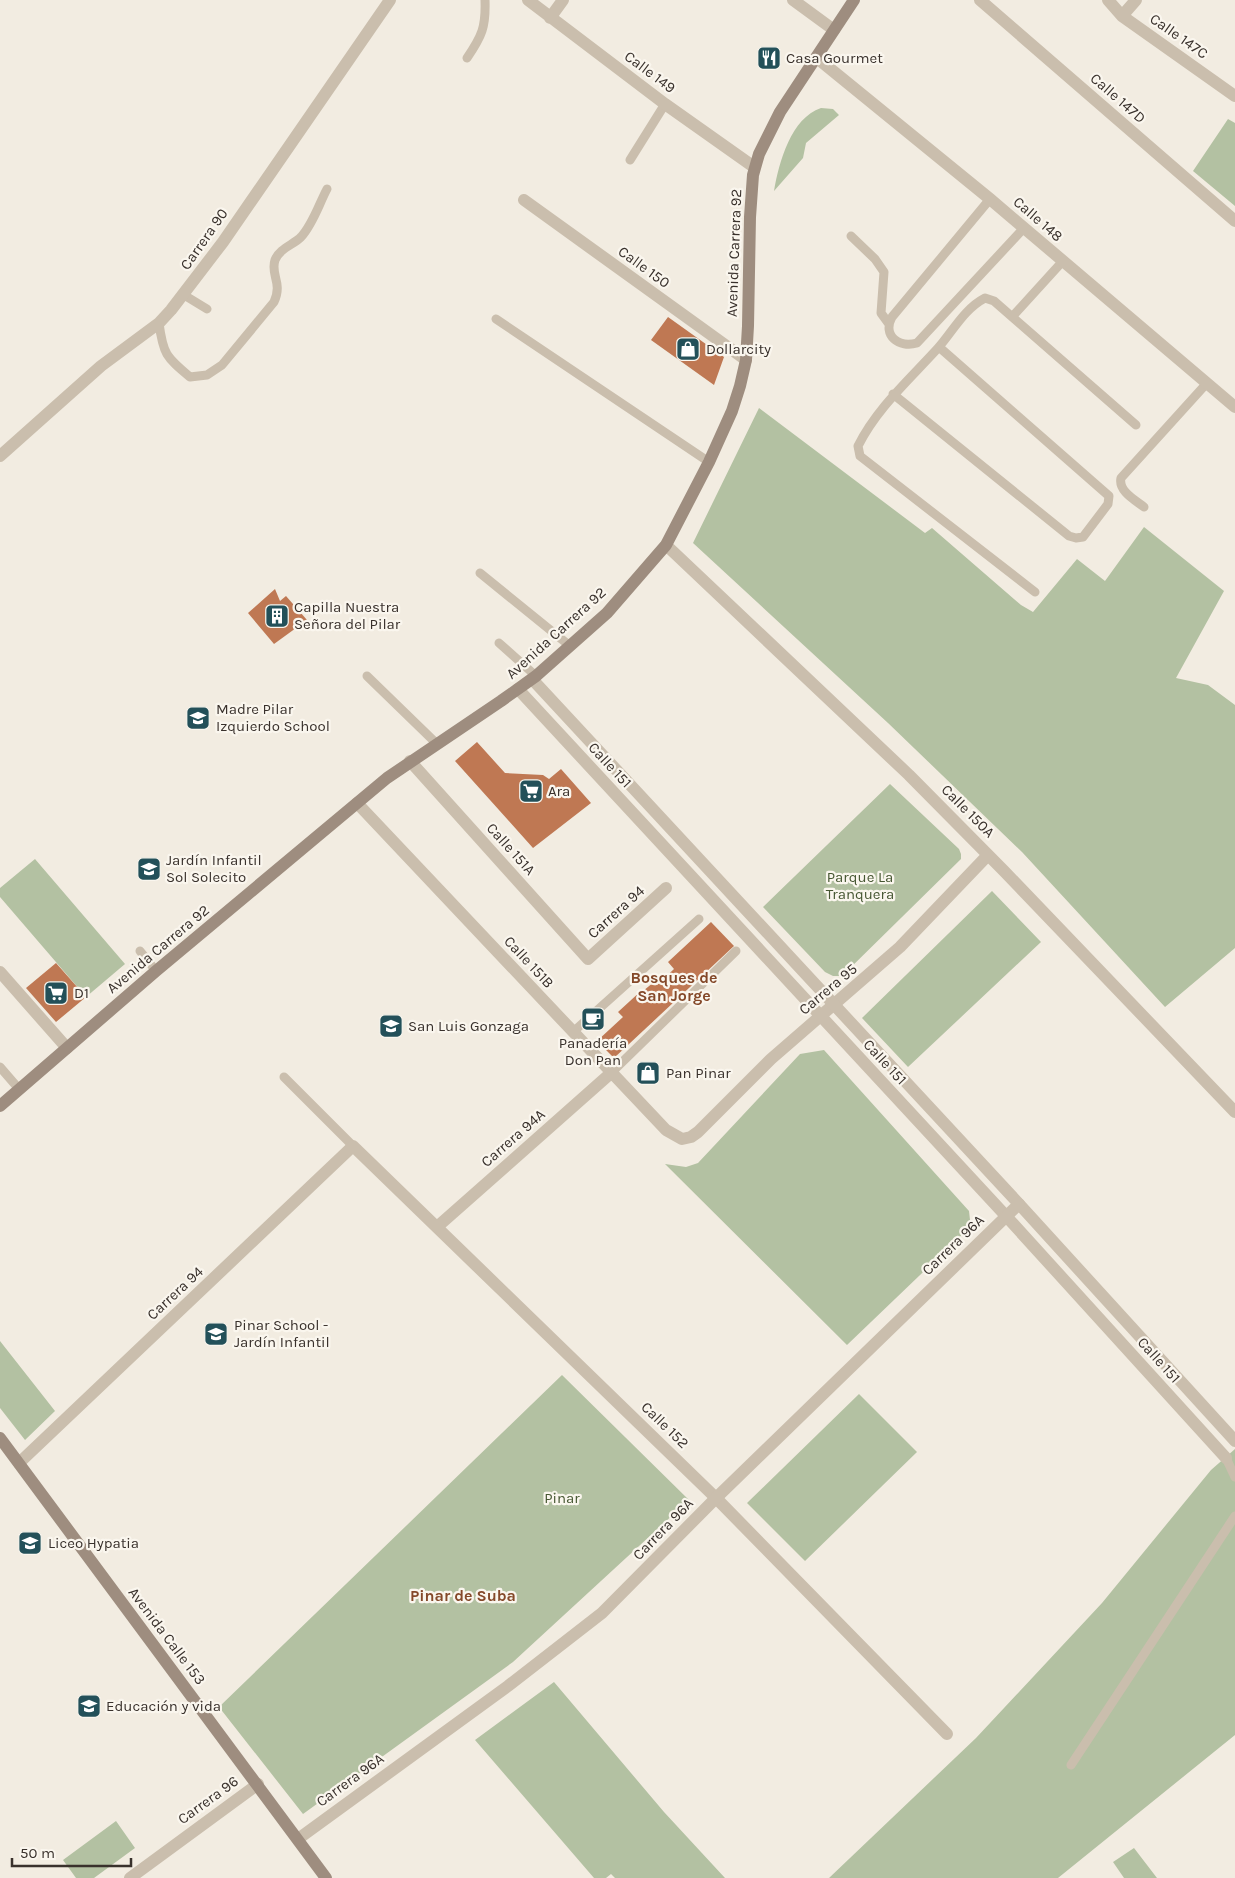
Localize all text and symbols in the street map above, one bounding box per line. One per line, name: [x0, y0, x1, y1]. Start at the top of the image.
street label: Calle 147C: [1147, 9, 1211, 63]
restaurant icon: Casa Gourmet: [756, 45, 782, 71]
street label: Calle 149: [621, 47, 679, 97]
place label: Casa Gourmet: [786, 49, 883, 67]
street label: Calle 147D: [1087, 69, 1149, 127]
street label: Avenida Carrera 92: [723, 189, 745, 317]
street label: Calle 148: [1010, 193, 1066, 245]
street label: Carrera 90: [176, 205, 232, 273]
street label: Calle 150: [615, 242, 673, 292]
shop icon: Dollarcity: [675, 336, 701, 362]
place label: Dollarcity: [706, 340, 771, 358]
street label: Avenida Carrera 92: [502, 583, 610, 683]
place label: Capilla Nuestra Señora del Pilar: [294, 598, 401, 633]
building icon: Capilla Nuestra Señora del Pilar: [264, 603, 290, 629]
place label: Madre Pilar Izquierdo School: [216, 700, 330, 735]
school or university icon: Madre Pilar Izquierdo School: [185, 705, 211, 731]
street label: Calle 151: [584, 739, 636, 791]
supermarket icon: Ara: [518, 778, 544, 804]
street label: Calle 150A: [938, 781, 999, 842]
place label: Ara: [548, 782, 570, 800]
street label: Calle 151A: [483, 819, 539, 879]
place label: Jardín Infantil Sol Solecito: [166, 851, 262, 886]
school or university icon: Jardín Infantil Sol Solecito: [136, 856, 162, 882]
park label: Parque La Tranquera: [826, 868, 894, 903]
street label: Carrera 94: [584, 881, 649, 942]
street label: Avenida Carrera 92: [103, 901, 213, 997]
street label: Calle 151B: [500, 932, 558, 992]
street label: Carrera 95: [795, 959, 861, 1019]
district label: Bosques de San Jorge: [631, 968, 717, 1005]
supermarket icon: D1: [43, 980, 69, 1006]
place label: D1: [74, 984, 89, 1002]
cafe icon: Panadería Don Pan: [580, 1006, 606, 1032]
school or university icon: San Luis Gonzaga: [378, 1013, 404, 1039]
place label: San Luis Gonzaga: [408, 1017, 529, 1035]
place label: Panadería Don Pan: [559, 1034, 627, 1069]
street label: Calle 151: [859, 1036, 911, 1088]
shop icon: Pan Pinar: [635, 1060, 661, 1086]
place label: Pan Pinar: [666, 1064, 731, 1082]
street label: Carrera 94A: [477, 1105, 549, 1171]
street label: Carrera 96A: [918, 1211, 988, 1279]
street label: Carrera 94: [143, 1262, 207, 1324]
place label: Pinar School - Jardín Infantil: [234, 1316, 330, 1351]
school or university icon: Pinar School - Jardín Infantil: [203, 1321, 229, 1347]
street label: Calle 151: [1134, 1333, 1184, 1387]
street label: Calle 152: [637, 1398, 693, 1452]
park label: Pinar: [544, 1489, 580, 1507]
street label: Carrera 96A: [629, 1494, 697, 1564]
school or university icon: Liceo Hypatia: [17, 1530, 43, 1556]
place label: Liceo Hypatia: [48, 1534, 139, 1552]
street label: Avenida Calle 153: [125, 1584, 209, 1688]
district label: Pinar de Suba: [410, 1586, 516, 1605]
school or university icon: Educación y vida: [76, 1693, 102, 1719]
place label: Educación y vida: [106, 1697, 221, 1715]
street label: Carrera 96A: [313, 1749, 388, 1811]
street label: Carrera 96: [174, 1772, 242, 1828]
scale bar: [12, 1836, 131, 1868]
text: 50 m: [20, 1844, 55, 1862]

